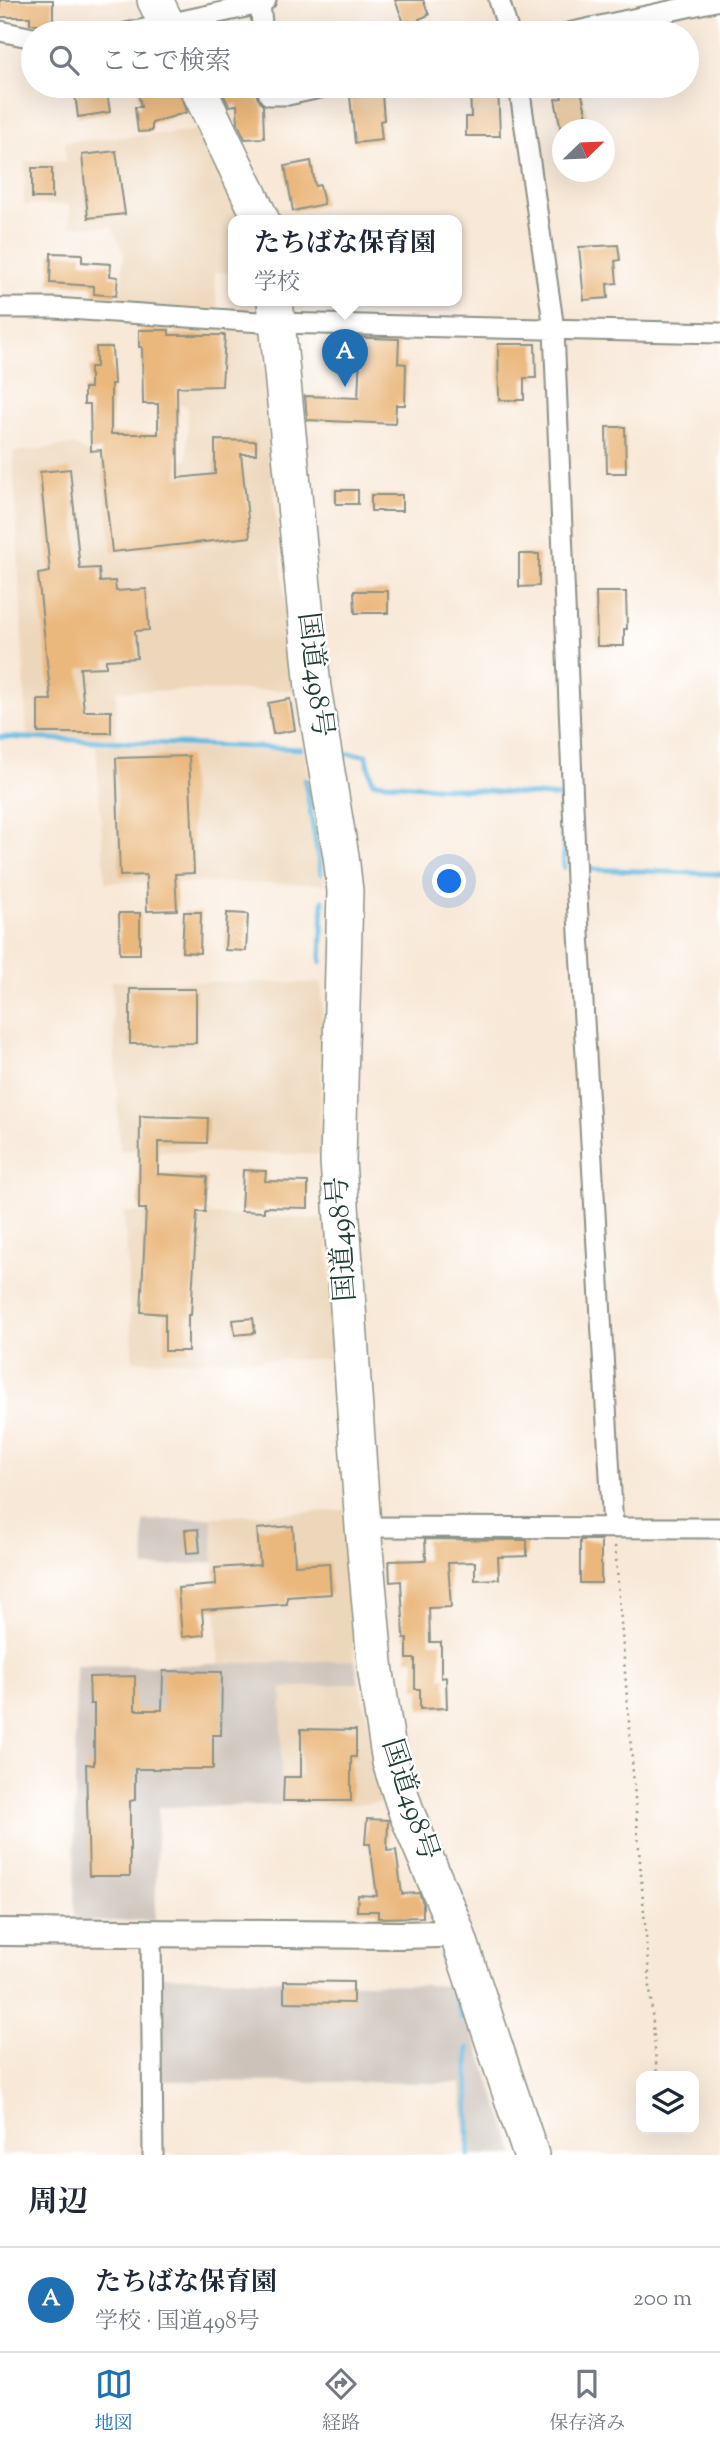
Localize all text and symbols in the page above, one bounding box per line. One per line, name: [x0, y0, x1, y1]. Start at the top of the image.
search box: [21, 21, 699, 98]
icon: search: [45, 41, 83, 79]
text: ここで検索: [101, 44, 231, 81]
north arrow: [552, 119, 615, 182]
popup: [228, 215, 462, 306]
text: たちばな保育園: [254, 226, 436, 263]
text: 学校: [254, 267, 300, 300]
pin: A: [322, 329, 368, 387]
street label: 国道498号: [287, 610, 341, 740]
your location: [432, 864, 466, 898]
street label: 国道498号: [319, 1175, 367, 1303]
street label: 国道498号: [371, 1734, 447, 1866]
map controls: [636, 2071, 699, 2134]
button: layers: [636, 2071, 699, 2134]
text: 周辺: [28, 2182, 88, 2225]
text: たちばな保育園: [95, 2265, 277, 2302]
text: A: [42, 2283, 60, 2316]
text: 200 m: [633, 2283, 692, 2316]
text: 学校 · 国道498号: [95, 2306, 260, 2339]
tab: 地図: [95, 2365, 133, 2438]
tab: 経路: [322, 2365, 360, 2438]
tab: 保存済み: [549, 2365, 625, 2438]

